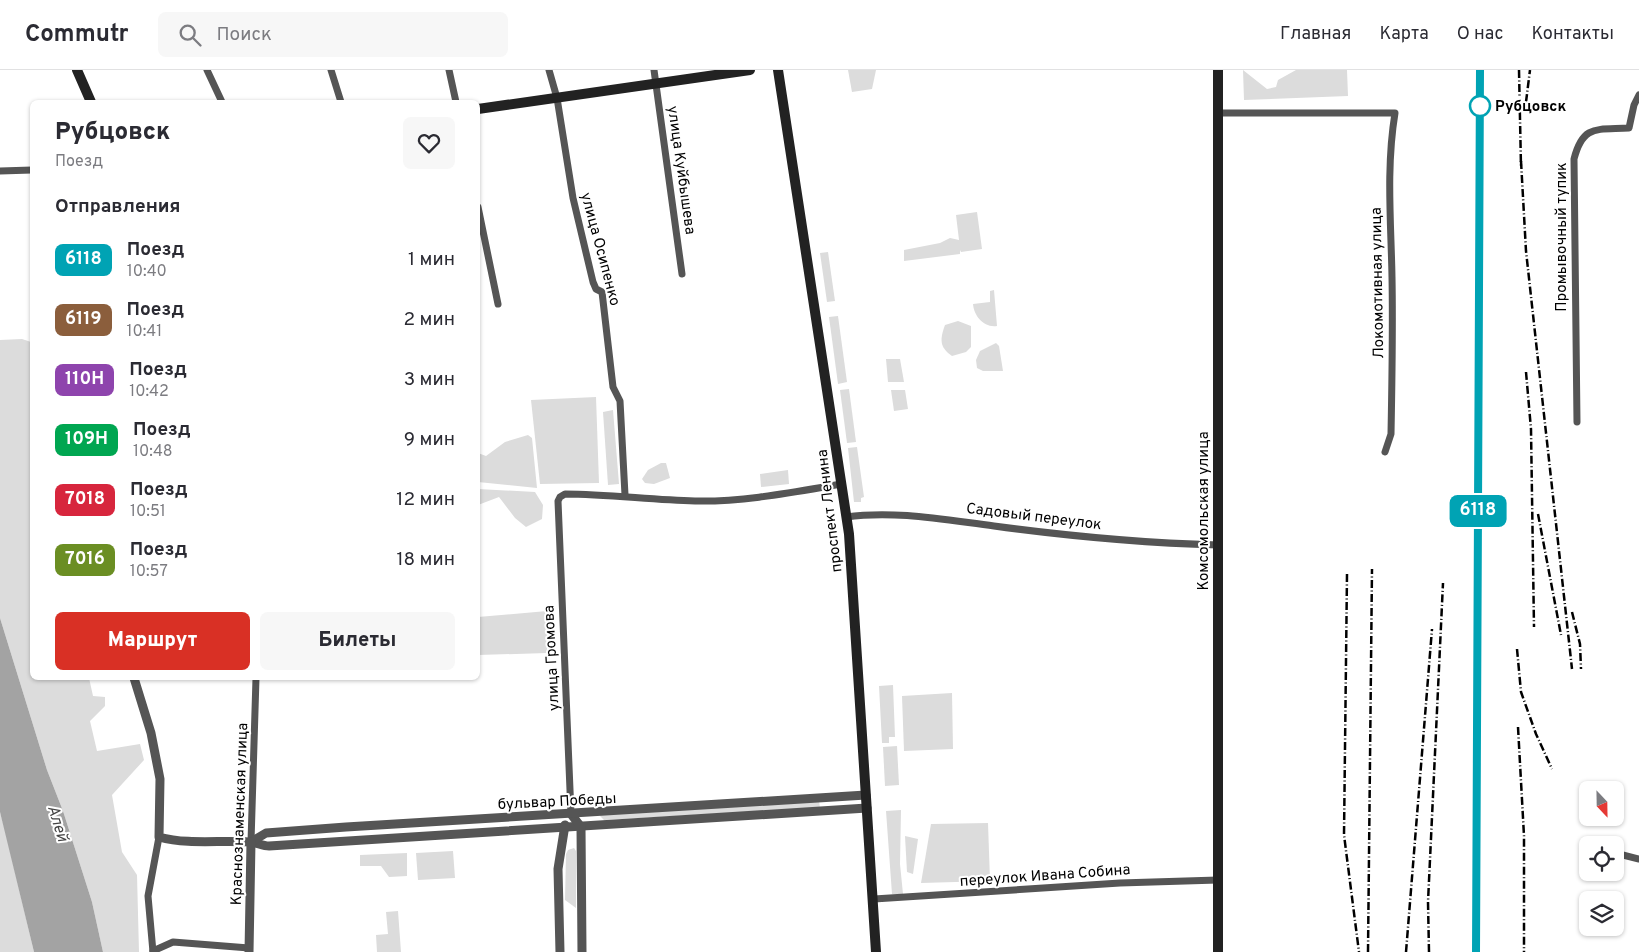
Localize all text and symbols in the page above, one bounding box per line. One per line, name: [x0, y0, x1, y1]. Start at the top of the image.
search box: [158, 12, 508, 57]
text: Commutr: [25, 20, 128, 50]
icon: search: [176, 21, 204, 49]
text: Поиск: [216, 23, 272, 47]
text: Главная: [1280, 23, 1351, 46]
text: Карта: [1379, 23, 1429, 46]
text: О нас: [1457, 23, 1503, 46]
text: Контакты: [1531, 23, 1614, 46]
marker: Рубцовск: [1469, 95, 1491, 117]
place label: Рубцовск: [1495, 98, 1566, 117]
street label: улица Куйбышева: [662, 105, 699, 236]
button: heart: [403, 117, 455, 169]
text: Рубцовск: [55, 118, 170, 148]
text: Поезд: [55, 152, 103, 172]
street label: Промывочный тупик: [1553, 162, 1572, 312]
street label: улица Осипенко: [575, 191, 624, 308]
text: Отправления: [55, 195, 181, 219]
street label: Локомотивная улица: [1368, 207, 1389, 359]
text: Поезд: [127, 238, 184, 262]
text: 6118: [65, 248, 102, 271]
text: 1 мин: [408, 248, 455, 272]
text: 10:40: [127, 262, 167, 282]
text: Поезд: [127, 298, 184, 322]
text: 6119: [65, 308, 102, 331]
text: 2 мин: [403, 308, 455, 332]
text: 10:41: [127, 322, 162, 342]
text: Поезд: [129, 358, 187, 382]
text: 110Н: [65, 368, 104, 391]
text: 3 мин: [404, 368, 455, 392]
text: 10:42: [129, 382, 169, 402]
text: Поезд: [133, 418, 191, 442]
text: 109Н: [65, 428, 108, 451]
text: 9 мин: [404, 428, 455, 452]
street label: Комсомольская улица: [1195, 431, 1214, 591]
text: 10:48: [133, 442, 173, 462]
street label: проспект Ленина: [814, 448, 847, 573]
text: Поезд: [130, 478, 188, 502]
text: 7018: [65, 488, 105, 511]
text: 12 мин: [396, 488, 455, 512]
line badge: 6118: [1443, 495, 1513, 527]
text: 6118: [1460, 499, 1496, 522]
street label: Садовый переулок: [965, 500, 1103, 535]
text: 10:51: [130, 502, 166, 522]
text: Поезд: [130, 538, 187, 562]
text: 7016: [65, 548, 105, 571]
text: 18 мин: [396, 548, 455, 572]
text: 10:57: [130, 562, 168, 582]
street label: улица Громова: [540, 605, 565, 711]
button: Маршрут: [55, 612, 250, 670]
button: Билеты: [260, 612, 455, 670]
street label: Краснознаменская улица: [228, 722, 253, 906]
north arrow: [1579, 781, 1624, 826]
map controls: [1579, 781, 1624, 936]
street label: бульвар Победы: [497, 790, 617, 815]
water label: Алей: [42, 803, 72, 845]
button: locate: [1579, 836, 1624, 881]
street label: переулок Ивана Собина: [959, 861, 1131, 892]
button: layers: [1579, 891, 1624, 936]

